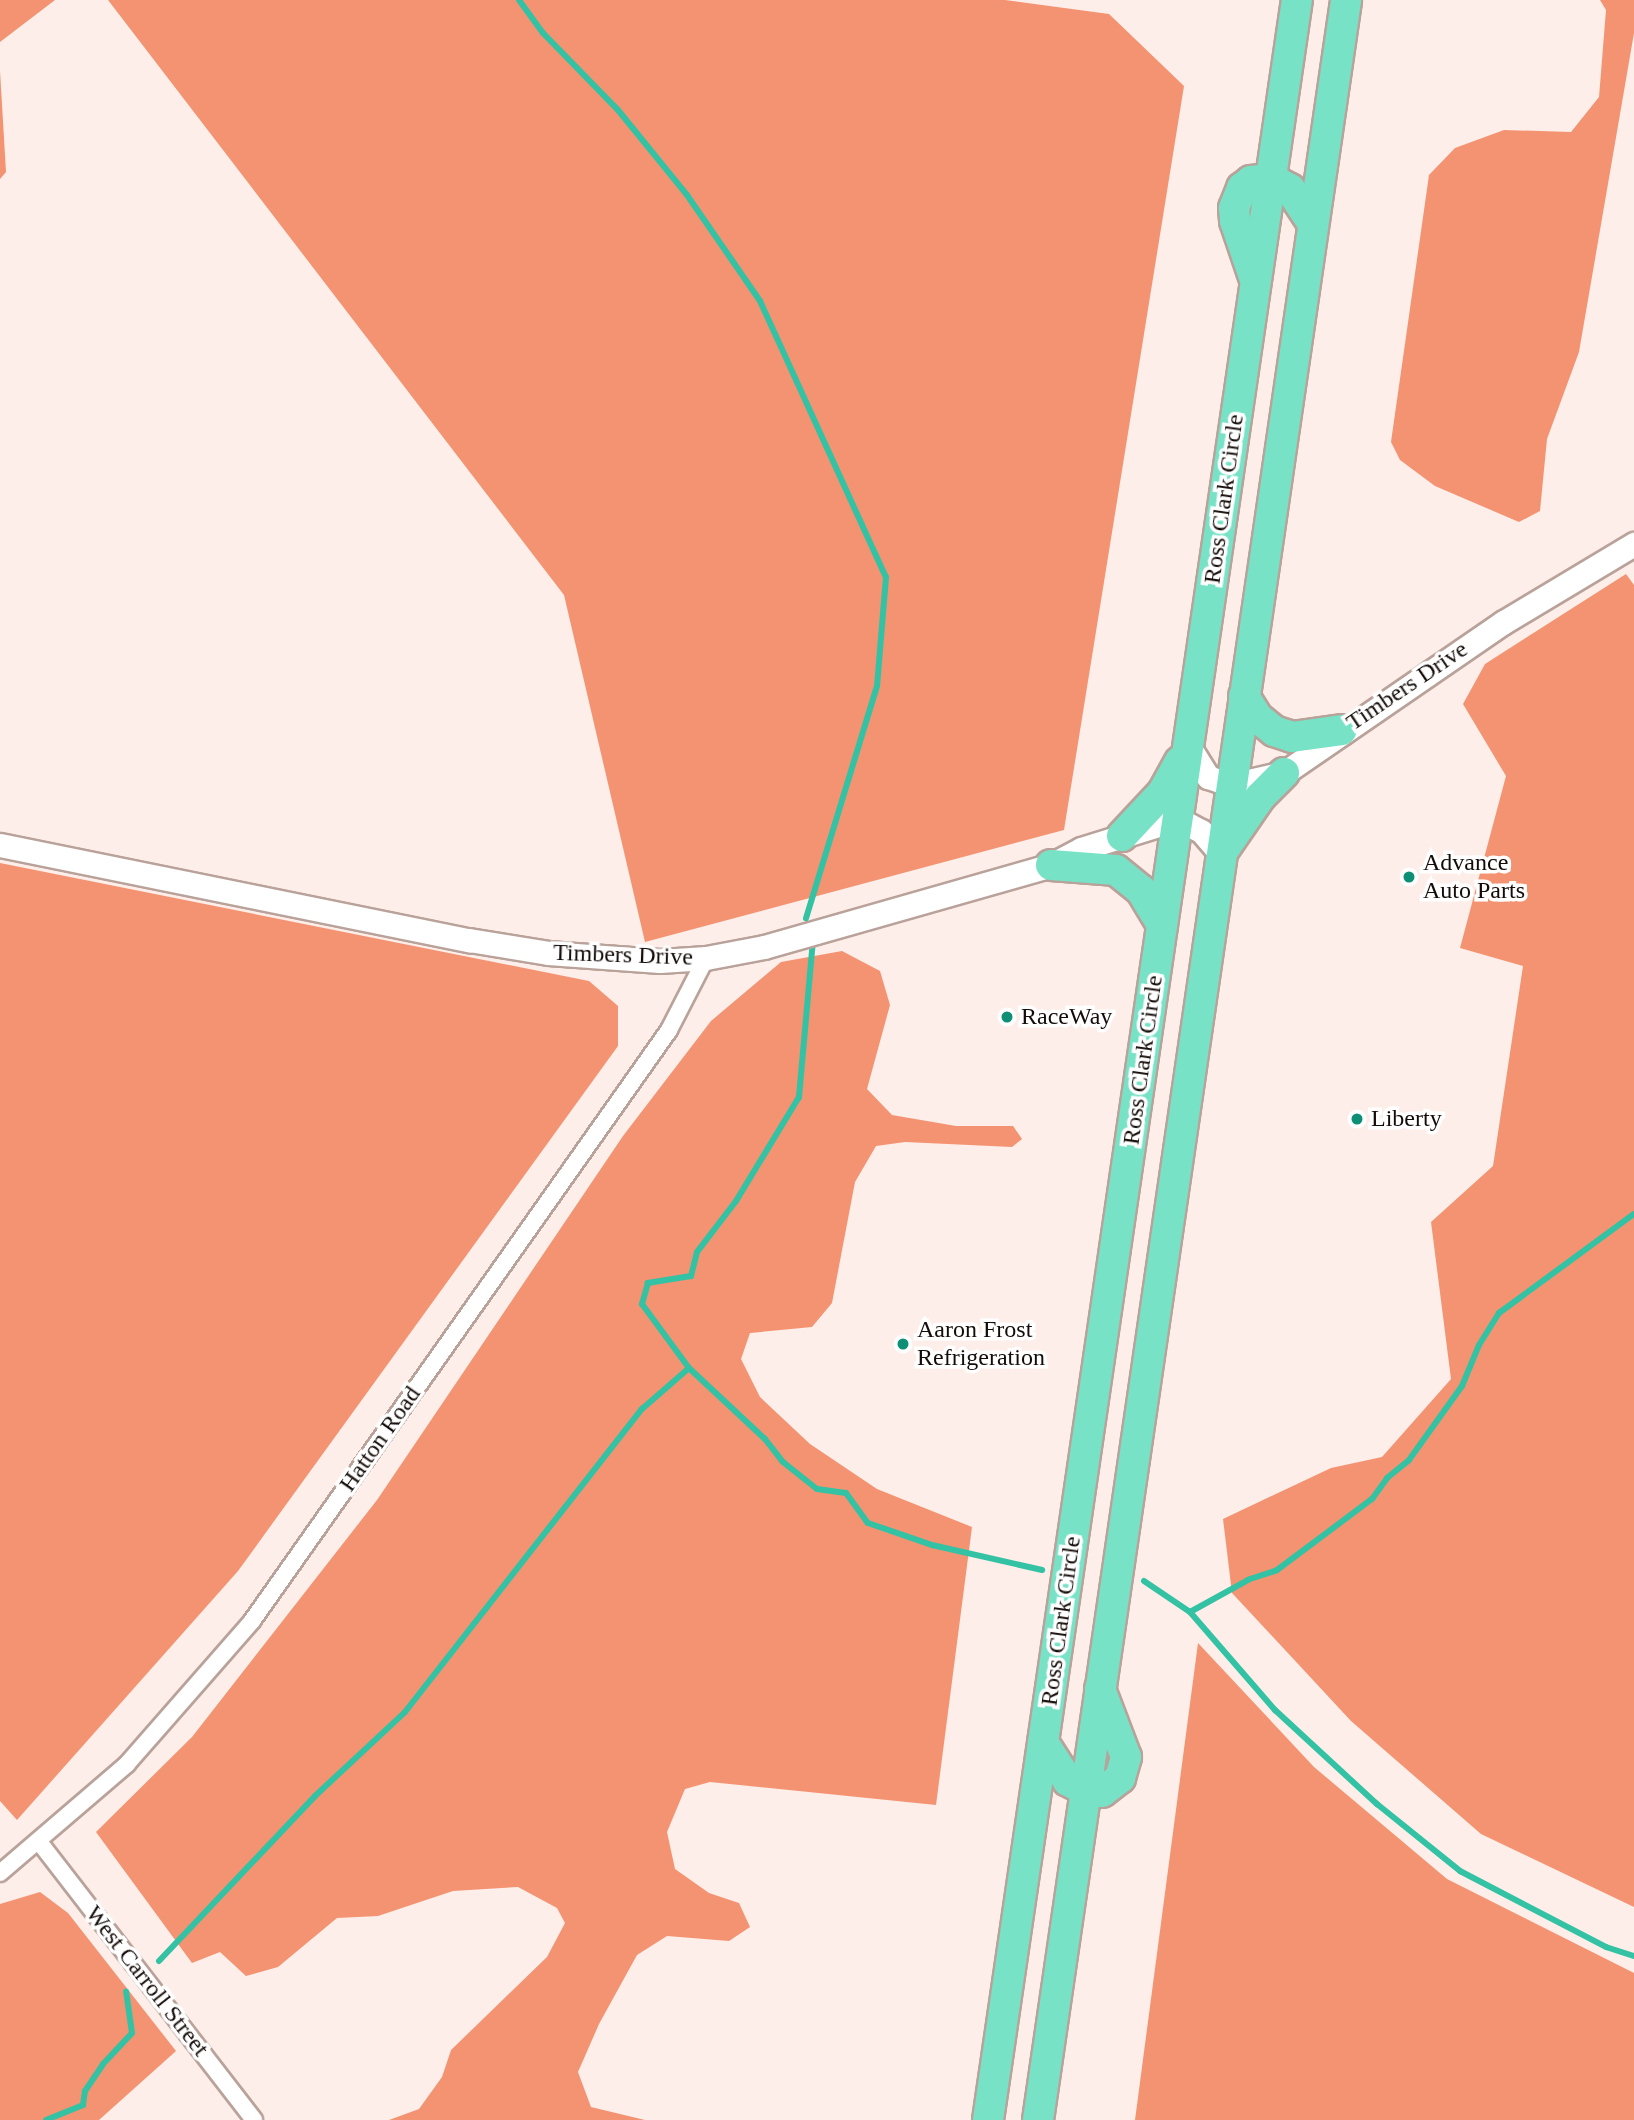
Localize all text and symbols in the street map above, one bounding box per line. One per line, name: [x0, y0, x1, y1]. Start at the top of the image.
street label: Ross Clark Circle: [1198, 413, 1250, 585]
street label: Timbers Drive: [1341, 635, 1473, 737]
place label: Advance Auto Parts: [1423, 849, 1525, 905]
marker: Advance Auto Parts: [1401, 869, 1417, 885]
street label: Timbers Drive: [553, 938, 693, 972]
street label: Ross Clark Circle: [1117, 974, 1169, 1146]
place label: RaceWay: [1021, 1003, 1112, 1031]
marker: RaceWay: [999, 1009, 1015, 1025]
place label: Liberty: [1371, 1105, 1442, 1133]
marker: Liberty: [1349, 1111, 1365, 1127]
place label: Aaron Frost Refrigeration: [917, 1316, 1045, 1372]
marker: Aaron Frost Refrigeration: [895, 1336, 911, 1352]
street label: Hatton Road: [333, 1381, 427, 1497]
street label: Ross Clark Circle: [1035, 1535, 1087, 1707]
street label: West Carroll Street: [79, 1900, 215, 2062]

